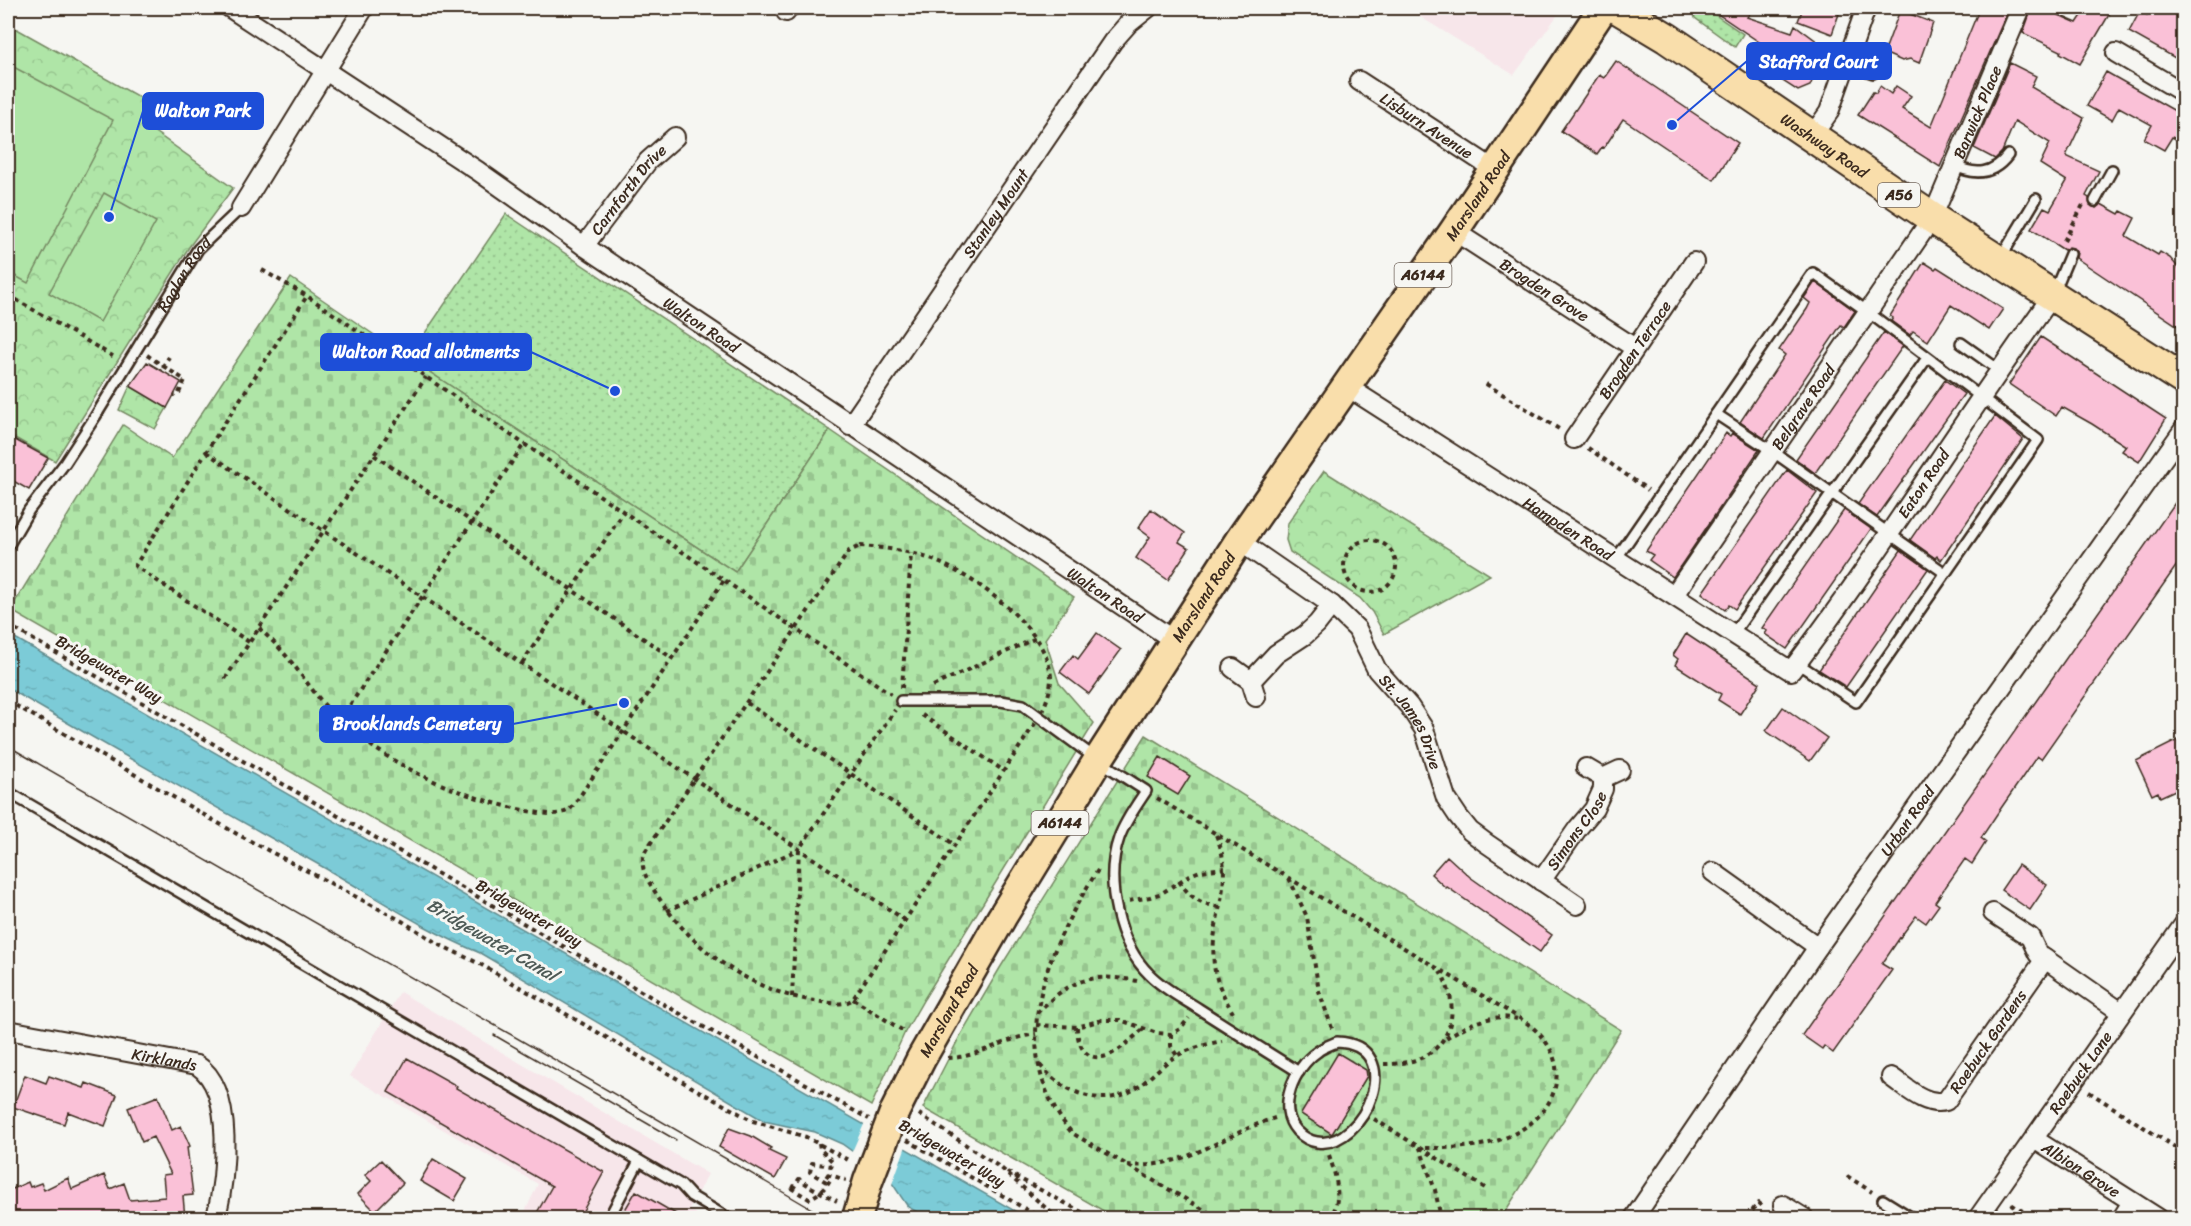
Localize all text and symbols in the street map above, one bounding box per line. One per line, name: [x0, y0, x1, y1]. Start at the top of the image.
callout: Stafford Court: [1747, 43, 1891, 79]
text: Stafford Court: [1758, 46, 1879, 78]
street label: Barwick Place: [1944, 61, 2010, 163]
street label: Lisburn Avenue: [1374, 84, 1479, 167]
callout: Walton Park: [143, 93, 263, 129]
text: Walton Park: [155, 95, 252, 127]
street label: Washway Road: [1774, 105, 1876, 187]
street label: Carnforth Drive: [582, 136, 673, 241]
street label: Marsland Road: [1437, 144, 1519, 247]
street label: Stanley Mount: [954, 162, 1037, 264]
road number: A56: [1878, 183, 1920, 207]
street label: Raglan Road: [148, 228, 219, 318]
street label: Brogden Grove: [1494, 250, 1596, 330]
road number: A6144: [1394, 263, 1452, 287]
street label: Walton Road: [657, 288, 747, 362]
street label: Brogden Terrace: [1590, 294, 1679, 405]
callout: Walton Road allotments: [321, 334, 531, 370]
text: Walton Road allotments: [332, 336, 521, 368]
street label: Belgrave Road: [1763, 356, 1844, 456]
street label: Eaton Road: [1889, 441, 1958, 524]
street label: Hampden Road: [1517, 488, 1621, 569]
street label: Marsland Road: [1163, 544, 1244, 648]
street label: Walton Road: [1061, 558, 1151, 632]
street label: Bridgewater Way: [50, 627, 169, 712]
street label: St. James Drive: [1372, 667, 1451, 773]
callout: Brooklands Cemetery: [320, 706, 513, 742]
text: Brooklands Cemetery: [333, 708, 502, 740]
street label: Urban Road: [1872, 778, 1943, 862]
street label: Simons Close: [1538, 786, 1615, 876]
road number: A6144: [1032, 811, 1088, 835]
street label: Bridgewater Way: [470, 871, 589, 956]
water label: Bridgewater Canal: [421, 890, 567, 992]
street label: Marsland Road: [910, 957, 987, 1063]
street label: Roebuck Gardens: [1941, 983, 2035, 1099]
street label: Roebuck Lane: [2041, 1024, 2120, 1120]
street label: Kirklands: [130, 1039, 200, 1079]
street label: Bridgewater Way: [893, 1111, 1012, 1196]
street label: Albion Grove: [2035, 1132, 2127, 1205]

